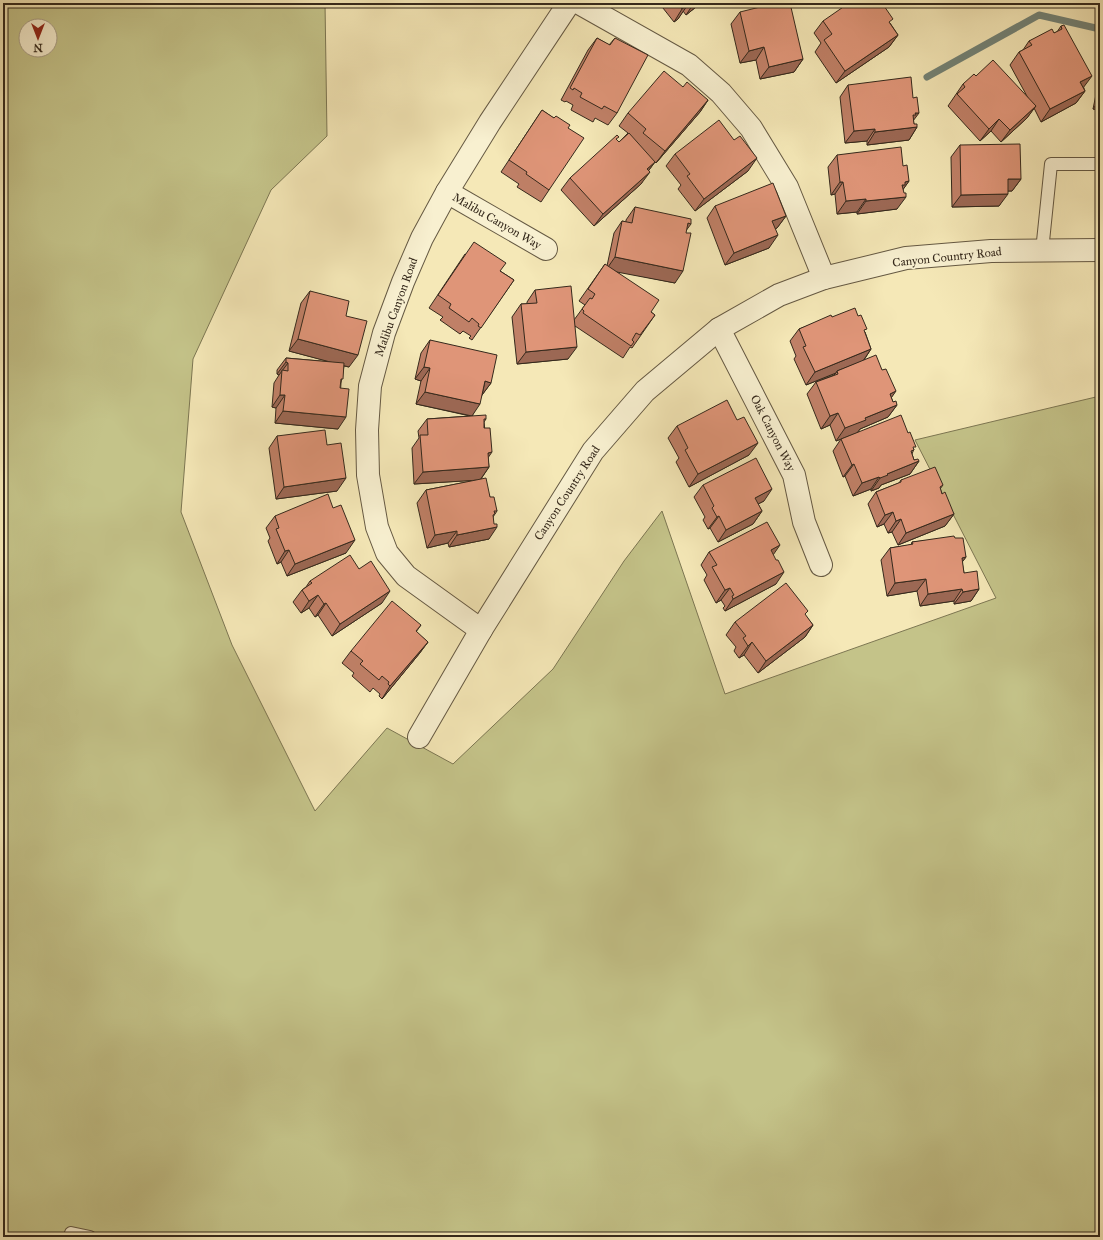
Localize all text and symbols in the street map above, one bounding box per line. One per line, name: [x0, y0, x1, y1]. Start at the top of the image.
north arrow: [18, 18, 58, 58]
text: N: [33, 41, 43, 54]
street label: Malibu Canyon Way: [450, 190, 544, 252]
street label: Canyon Country Road: [892, 244, 1002, 270]
street label: Malibu Canyon Road: [372, 255, 420, 359]
street label: Oak Canyon Way: [748, 392, 798, 474]
street label: Canyon Country Road: [531, 443, 603, 543]

